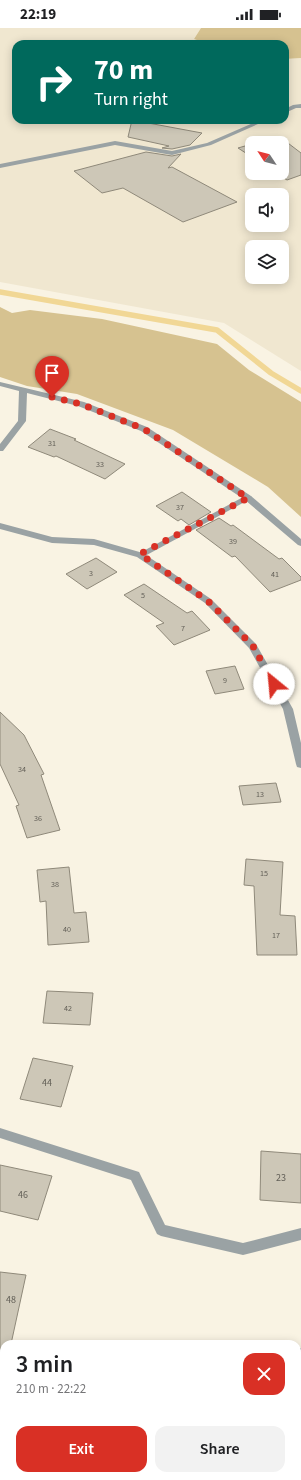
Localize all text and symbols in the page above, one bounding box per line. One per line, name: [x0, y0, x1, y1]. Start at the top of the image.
text: 22:19: [20, 4, 56, 25]
text: 70 m: [94, 50, 153, 90]
icon: right: [28, 56, 80, 108]
text: Turn right: [94, 87, 168, 112]
north arrow: [245, 136, 289, 180]
map controls: [245, 136, 289, 284]
button: sound: [245, 188, 289, 232]
button: layers: [245, 240, 289, 284]
pin: [35, 356, 69, 397]
icon: arrive: [41, 362, 63, 384]
house number: 31: [48, 438, 56, 449]
house number: 33: [96, 459, 104, 470]
house number: 37: [176, 502, 184, 513]
house number: 39: [229, 536, 237, 547]
house number: 3: [89, 568, 93, 579]
house number: 41: [271, 569, 279, 580]
house number: 5: [141, 590, 145, 601]
house number: 7: [181, 623, 185, 634]
position arrow: [253, 663, 295, 705]
house number: 9: [223, 675, 227, 686]
house number: 34: [18, 764, 26, 775]
house number: 13: [256, 789, 264, 800]
house number: 36: [34, 813, 42, 824]
house number: 15: [260, 868, 268, 879]
house number: 38: [51, 879, 59, 890]
house number: 40: [63, 924, 71, 935]
house number: 17: [272, 930, 280, 941]
house number: 42: [64, 1003, 72, 1014]
house number: 44: [42, 1076, 52, 1090]
house number: 23: [276, 1171, 286, 1185]
house number: 46: [18, 1188, 28, 1202]
house number: 48: [6, 1293, 16, 1307]
text: 3 min: [16, 1347, 73, 1382]
button: close: [243, 1353, 285, 1395]
text: 210 m · 22:22: [16, 1380, 86, 1398]
button: Exit: [16, 1426, 147, 1472]
button: Share: [155, 1426, 285, 1472]

